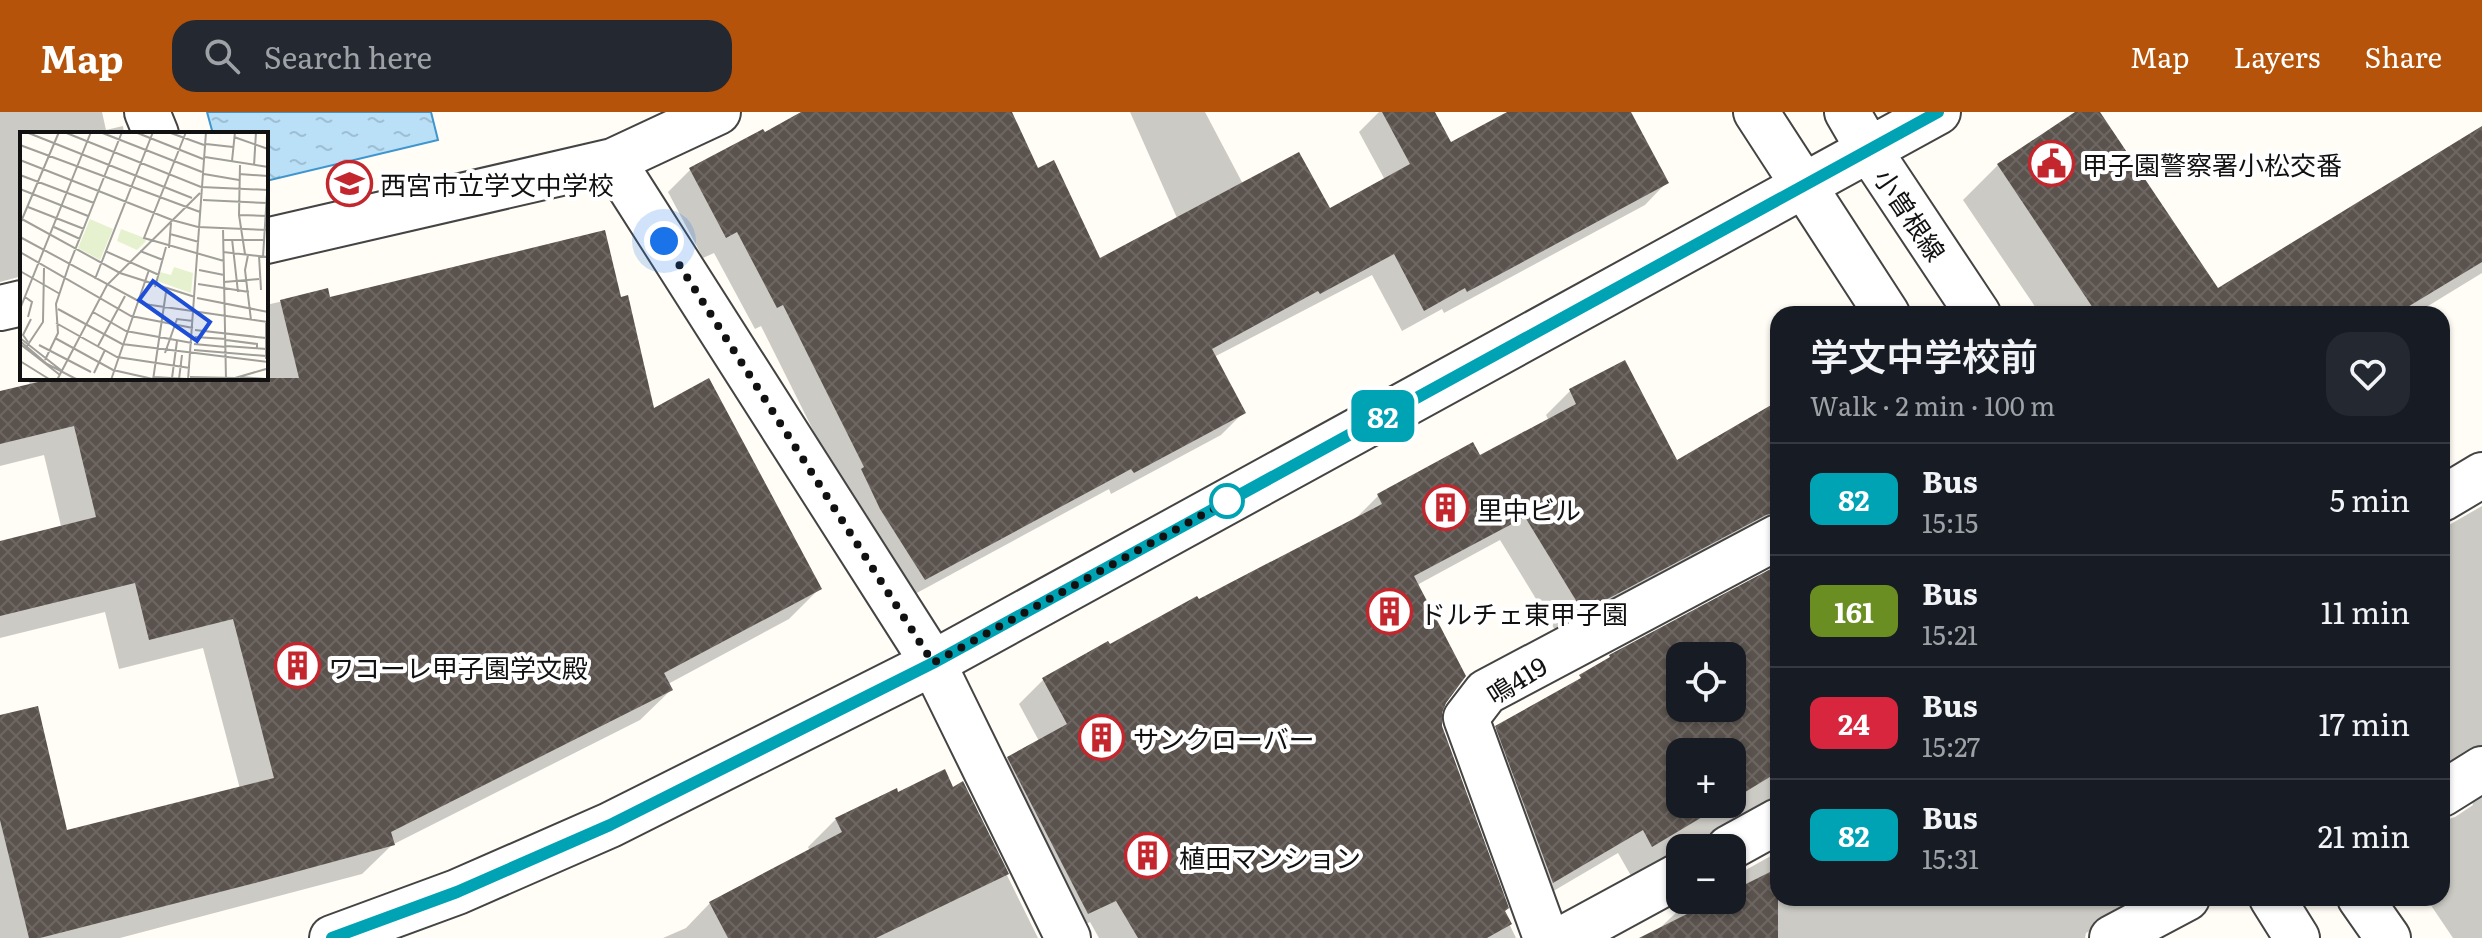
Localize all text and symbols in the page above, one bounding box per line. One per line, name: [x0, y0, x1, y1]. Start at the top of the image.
search box: [172, 20, 732, 92]
text: Map: [40, 28, 124, 85]
icon: search: [200, 34, 244, 78]
text: Search here: [264, 34, 432, 78]
text: Map: [2130, 35, 2189, 77]
text: Layers: [2233, 35, 2320, 77]
text: Share: [2364, 35, 2442, 77]
inset map: [20, 132, 268, 380]
public building icon: 甲子園警察署小松交番: [2027, 139, 2075, 187]
place label: 甲子園警察署小松交番: [2082, 144, 2342, 183]
school or university icon: 西宮市立学文中学校: [325, 159, 373, 207]
street label: 小曽根線: [1866, 160, 1956, 268]
place label: 西宮市立学文中学校: [380, 164, 614, 203]
your location: [644, 221, 684, 261]
text: 学文中学校前: [1810, 326, 2038, 383]
button: heart: [2326, 332, 2410, 416]
text: Walk · 2 min · 100 m: [1810, 385, 2055, 424]
line badge: 82: [1347, 390, 1419, 442]
text: 82: [1367, 395, 1399, 437]
text: Bus: [1922, 458, 1978, 502]
text: 5 min: [2330, 477, 2410, 521]
text: 82: [1838, 478, 1870, 520]
unlabelled marker: [1210, 484, 1244, 518]
building icon: 里中ビル: [1422, 484, 1470, 532]
place label: 里中ビル: [1477, 489, 1581, 528]
text: 15:15: [1922, 502, 1978, 541]
text: Bus: [1922, 570, 1978, 614]
building icon: ドルチェ東甲子園: [1365, 588, 1413, 636]
text: 11 min: [2321, 589, 2410, 633]
text: 161: [1834, 590, 1874, 632]
place label: ドルチェ東甲子園: [1420, 593, 1628, 632]
text: 15:21: [1922, 614, 1978, 653]
building icon: ワコーレ甲子園学文殿: [273, 642, 321, 690]
map controls: [1666, 642, 1746, 914]
button: locate: [1666, 642, 1746, 722]
street label: 鳴419: [1478, 645, 1554, 713]
place label: ワコーレ甲子園学文殿: [328, 647, 588, 686]
text: Bus: [1922, 682, 1978, 726]
text: 17 min: [2319, 701, 2410, 745]
text: 24: [1838, 702, 1870, 744]
building icon: サンクローバー: [1078, 713, 1126, 761]
place label: サンクローバー: [1133, 718, 1315, 757]
text: 15:27: [1922, 726, 1980, 765]
button: +: [1666, 738, 1746, 818]
text: Bus: [1922, 794, 1978, 838]
text: 21 min: [2318, 813, 2410, 857]
text: 82: [1838, 814, 1870, 856]
building icon: 植田マンション: [1124, 832, 1172, 880]
button: −: [1666, 834, 1746, 914]
place label: 植田マンション: [1179, 837, 1361, 876]
text: 15:31: [1922, 838, 1979, 877]

